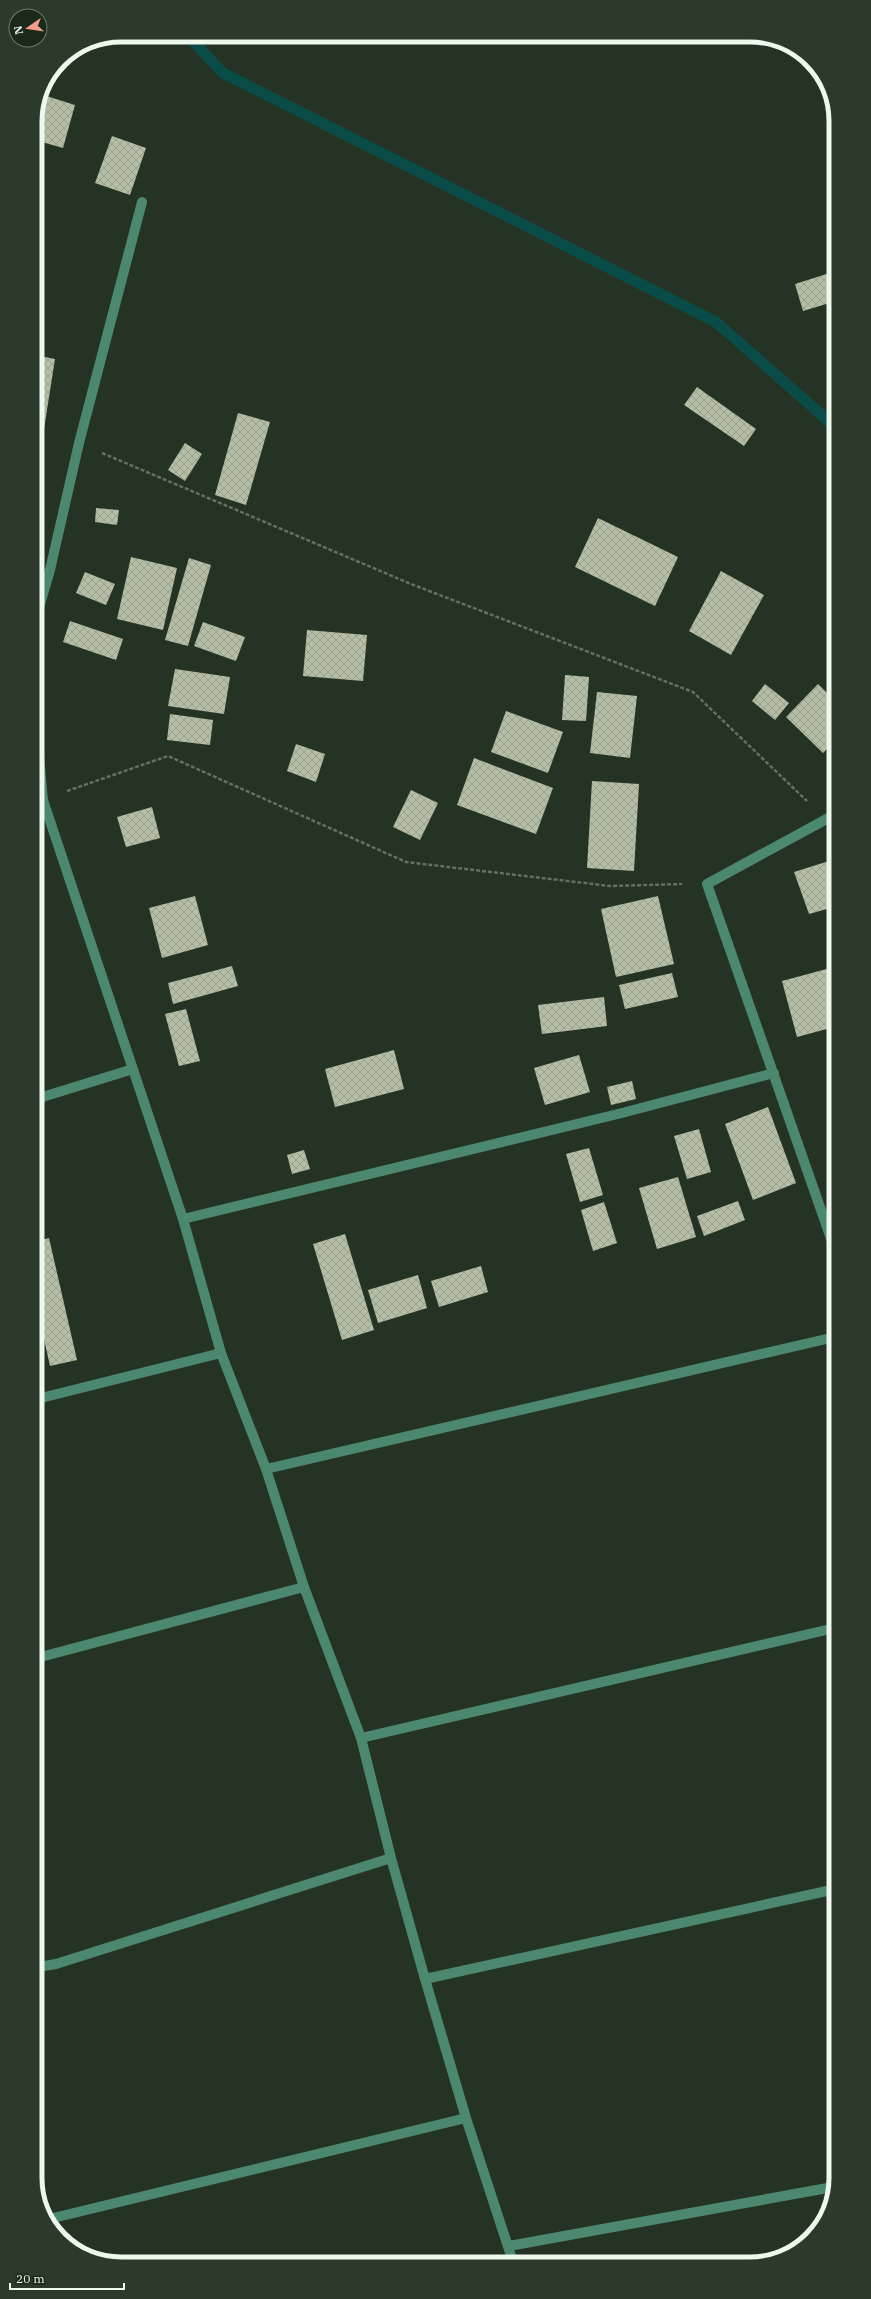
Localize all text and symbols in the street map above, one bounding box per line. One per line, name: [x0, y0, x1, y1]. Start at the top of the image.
north arrow: [8, 8, 48, 48]
text: N: [10, 24, 26, 36]
scale bar: [10, 2265, 124, 2291]
text: 20 m: [16, 2271, 45, 2286]

